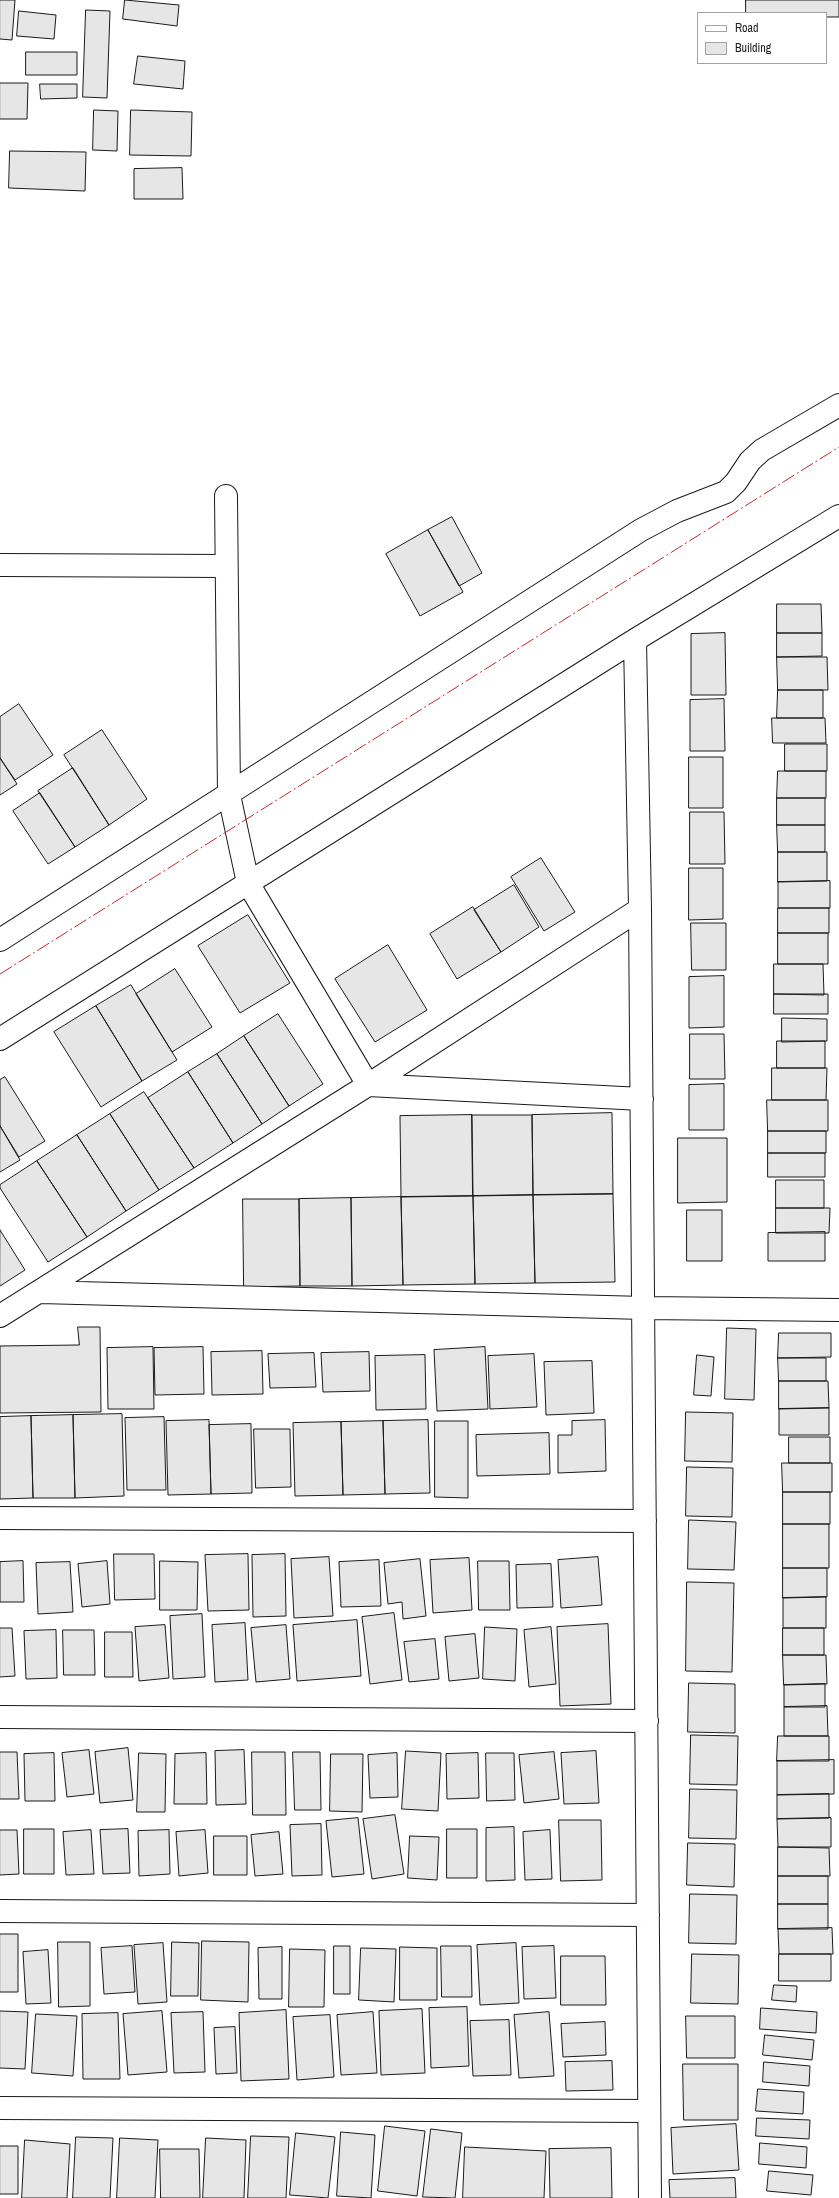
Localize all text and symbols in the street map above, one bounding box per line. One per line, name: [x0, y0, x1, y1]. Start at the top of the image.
legend: [697, 12, 827, 64]
text: Road: [735, 20, 759, 36]
text: Building: [735, 40, 771, 56]

